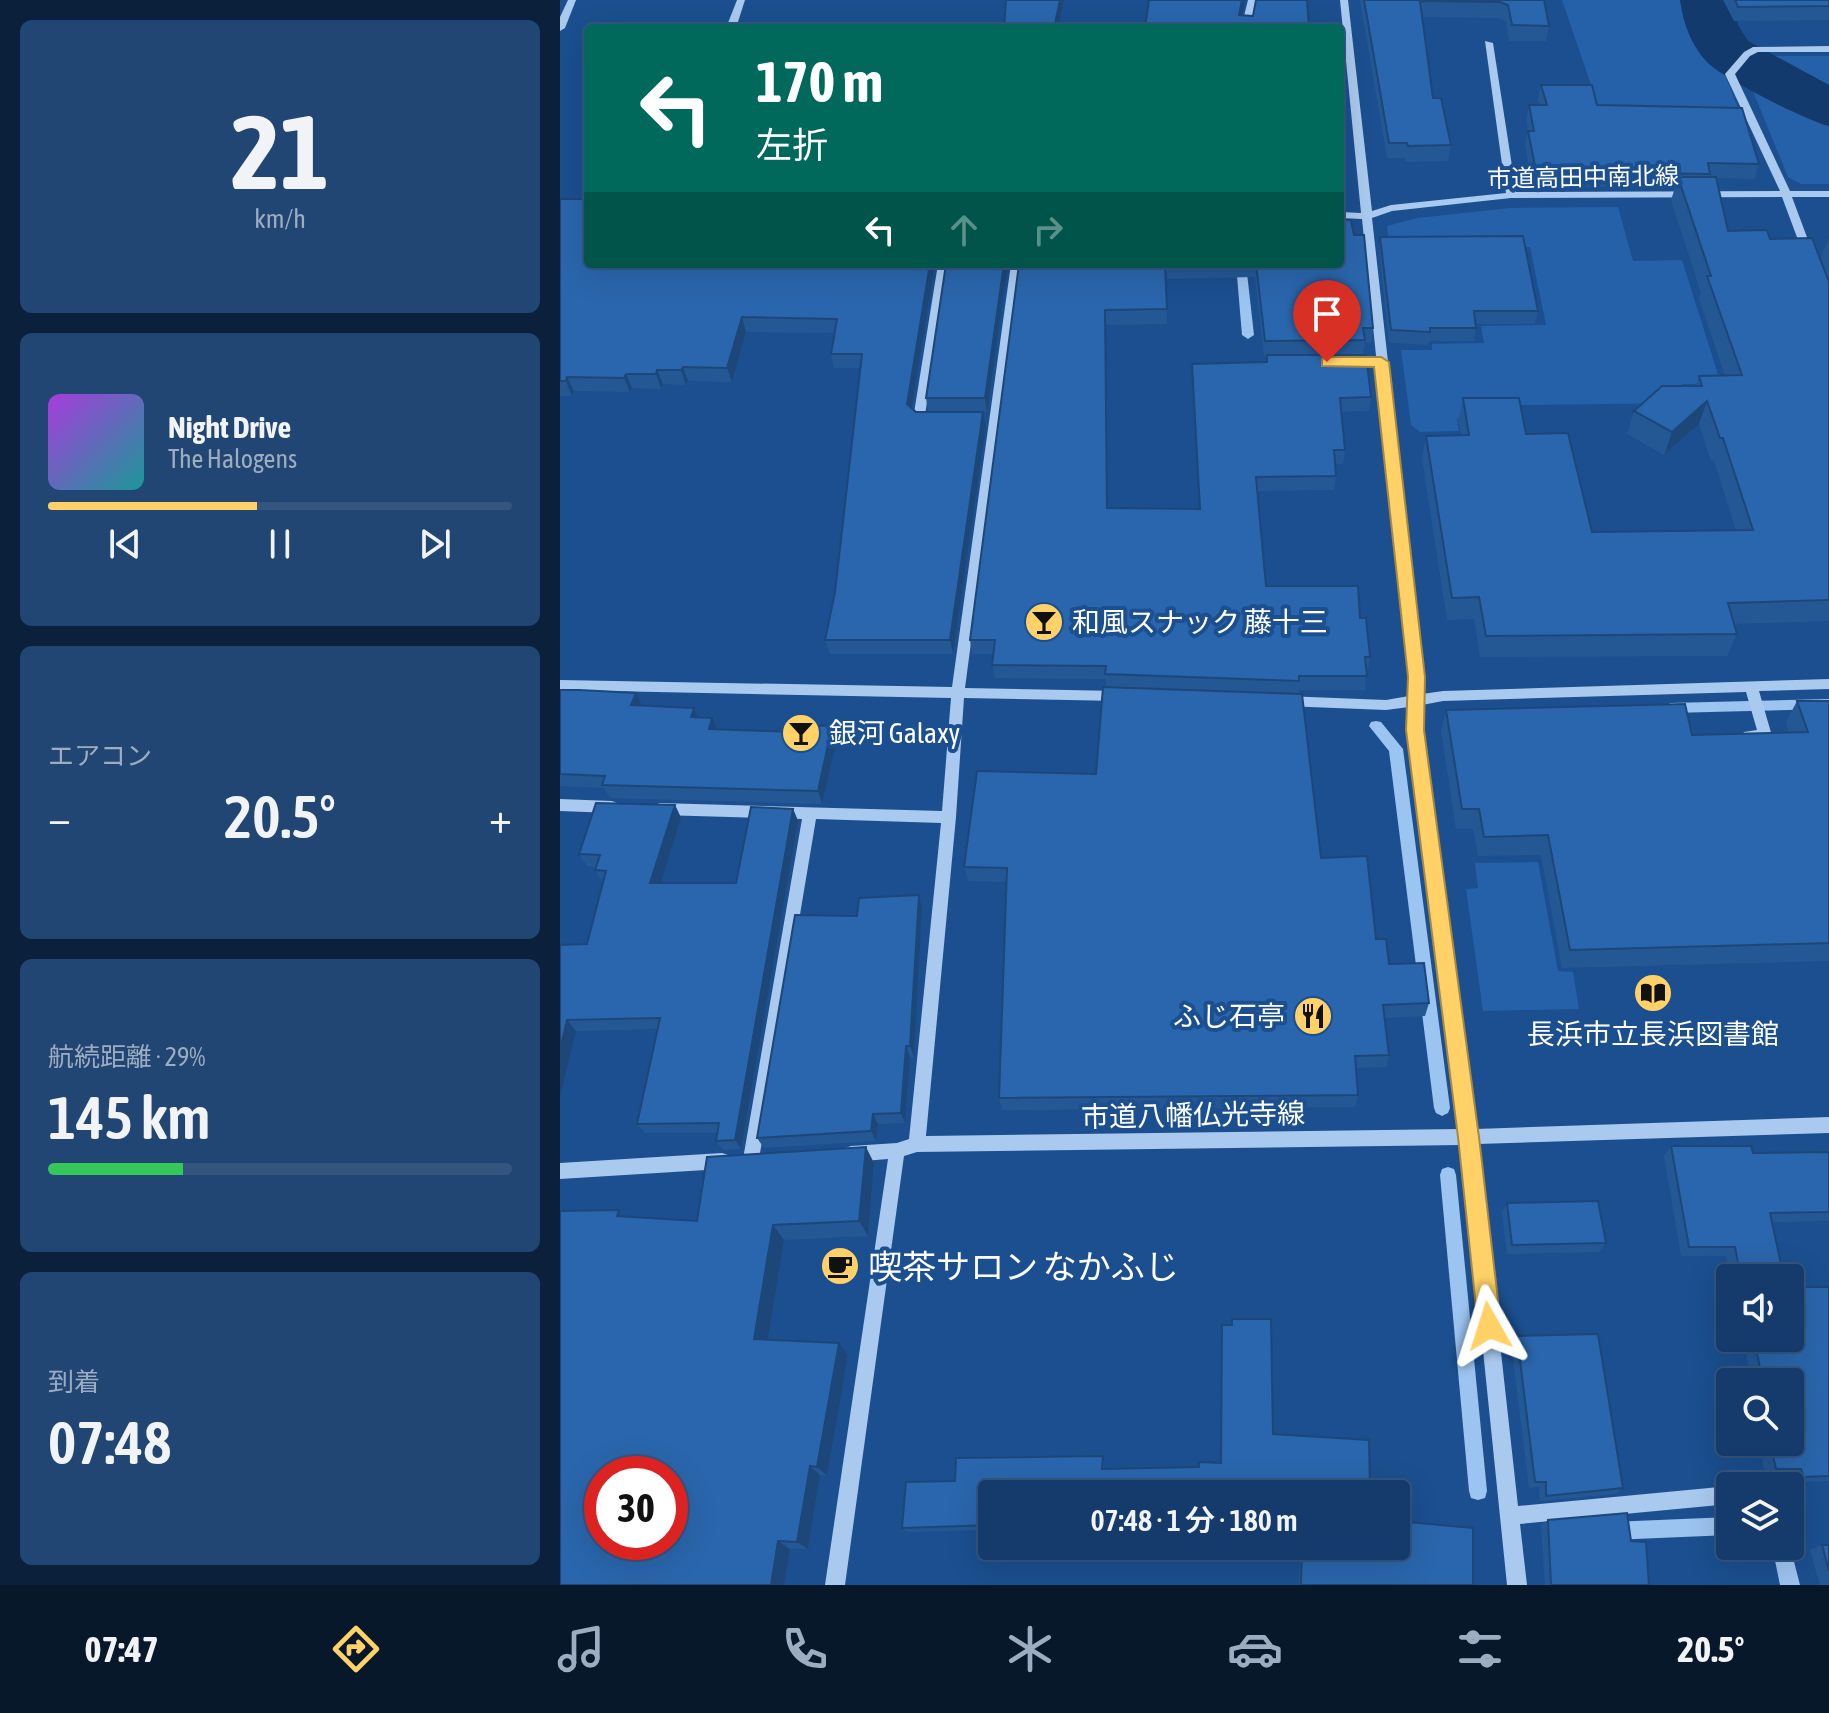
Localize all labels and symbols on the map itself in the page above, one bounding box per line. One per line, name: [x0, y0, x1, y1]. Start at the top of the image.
street label: 市道高田中南北線: [1487, 162, 1679, 192]
pin: [1293, 280, 1361, 362]
bar icon: 和風スナック 藤十三: [1023, 601, 1065, 643]
place label: 和風スナック 藤十三: [1072, 606, 1328, 638]
bar icon: 銀河 Galaxy: [780, 712, 822, 754]
place label: 銀河 Galaxy: [829, 717, 960, 749]
library icon: 長浜市立長浜図書館: [1632, 972, 1674, 1014]
restaurant icon: ふじ石亭: [1292, 995, 1334, 1037]
place label: ふじ石亭: [1173, 1000, 1285, 1032]
place label: 長浜市立長浜図書館: [1527, 1018, 1779, 1050]
street label: 市道八幡仏光寺線: [1081, 1097, 1305, 1133]
cafe icon: 喫茶サロン なかふじ: [819, 1245, 861, 1287]
place label: 喫茶サロン なかふじ: [868, 1247, 1179, 1286]
position arrow: [1447, 1284, 1531, 1368]
speed limit sign: 30: [584, 1456, 688, 1560]

